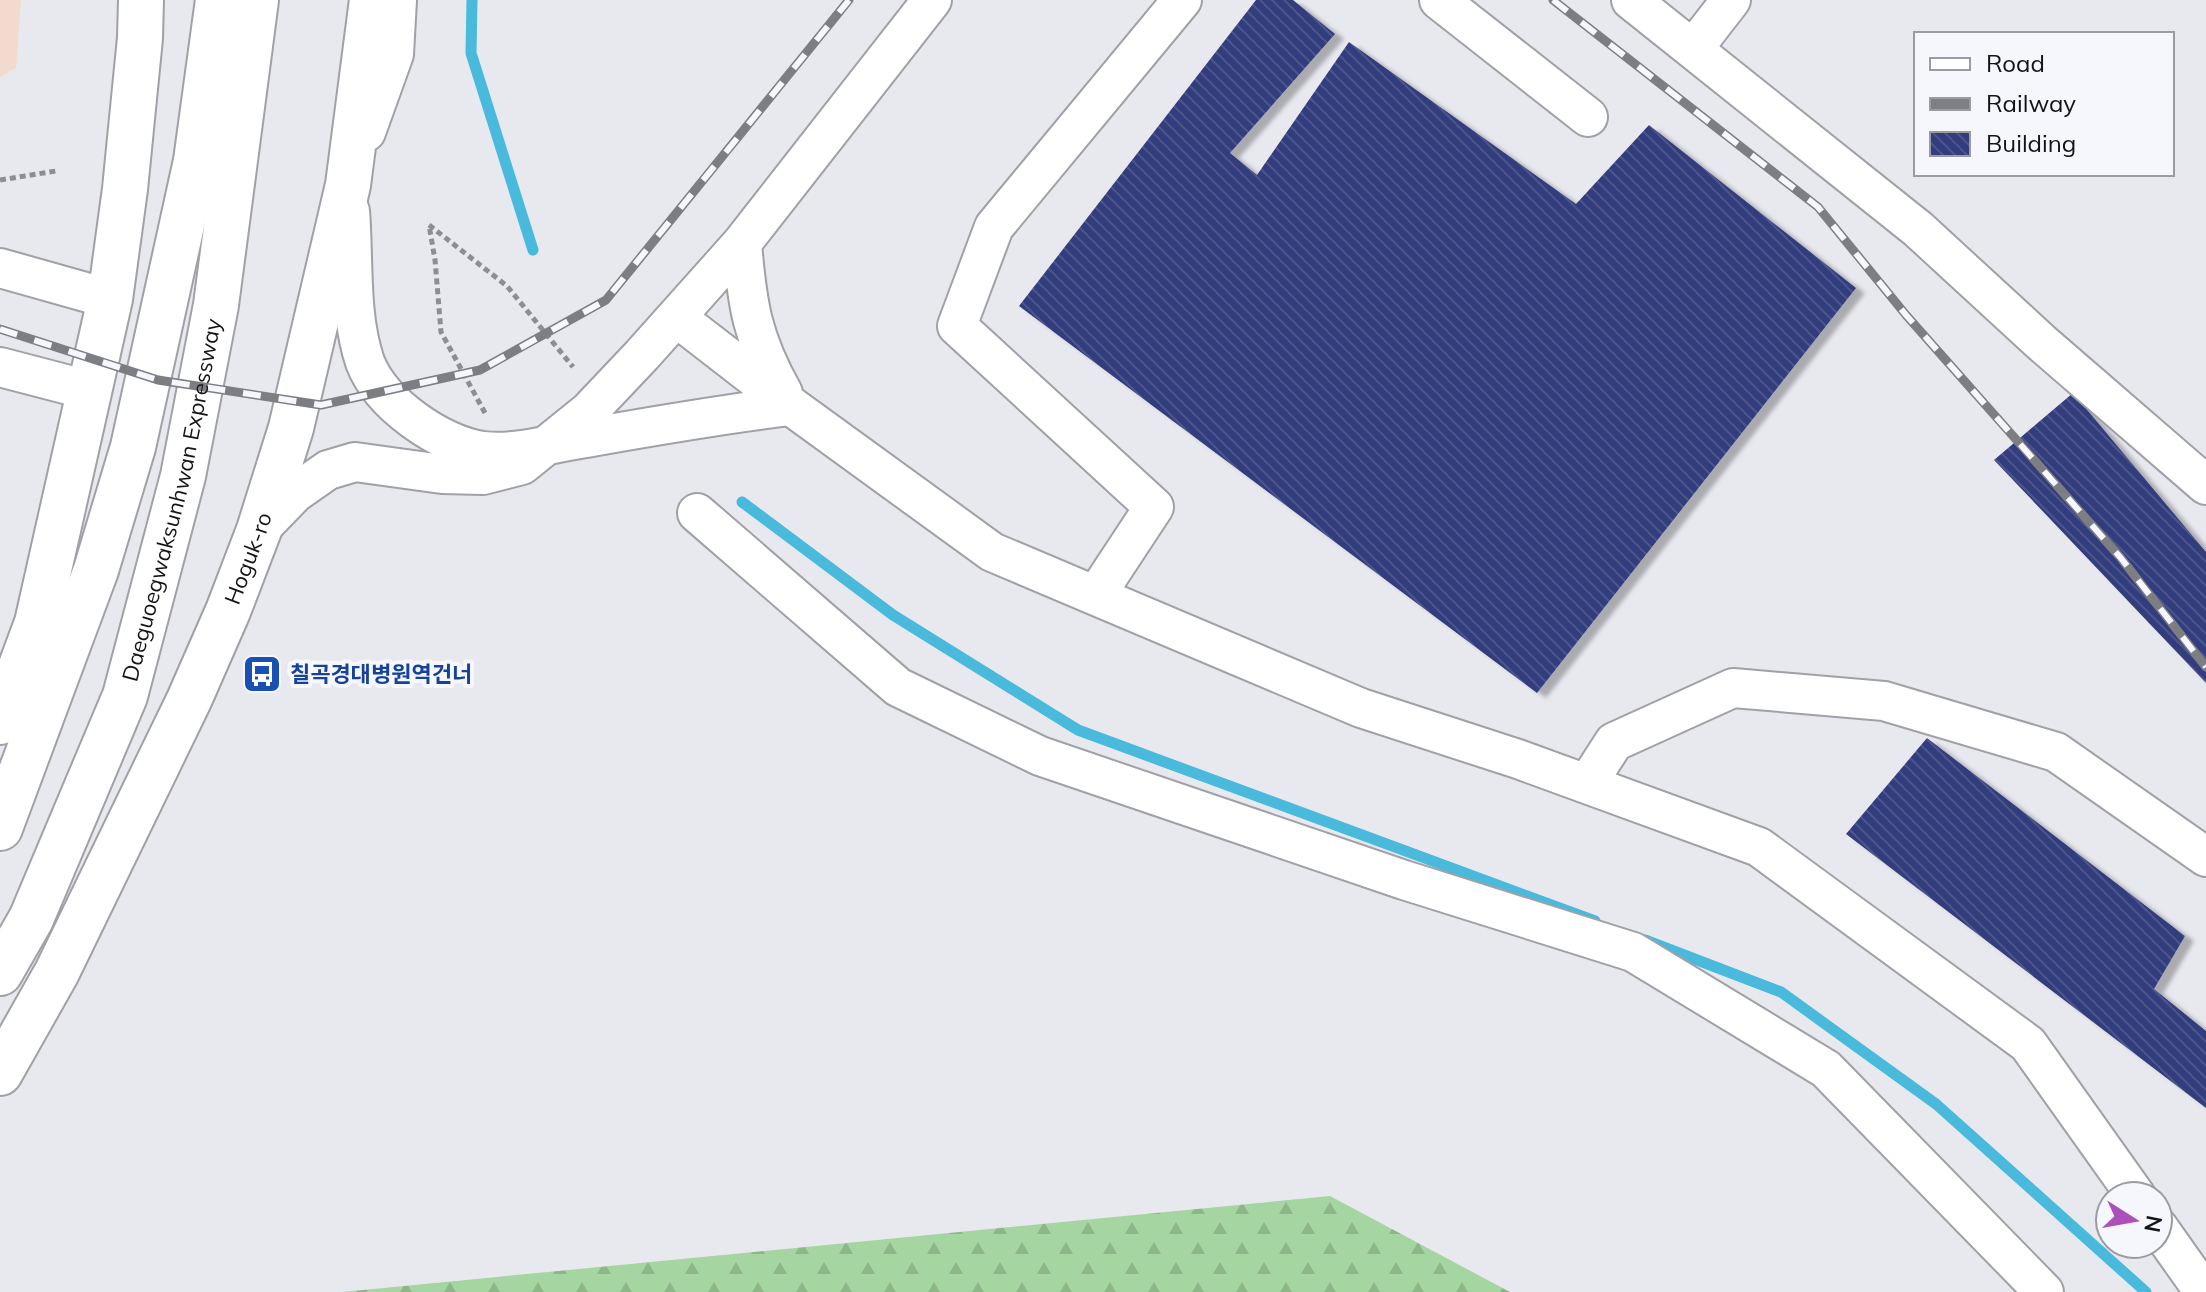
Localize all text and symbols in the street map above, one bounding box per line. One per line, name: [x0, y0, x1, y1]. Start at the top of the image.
legend: [1914, 32, 2174, 176]
text: Road: [1986, 48, 2045, 78]
text: Railway: [1986, 88, 2076, 118]
text: Building: [1986, 128, 2076, 158]
street label: Daeguoegwaksunhwan Expressway: [115, 316, 227, 684]
street label: Hoguk-ro: [218, 509, 278, 608]
bus stop icon: 칠곡경대병원역건너: [241, 653, 283, 695]
place label: 칠곡경대병원역건너: [290, 660, 472, 688]
north arrow: [2094, 1180, 2174, 1260]
text: N: [2138, 1213, 2169, 1235]

